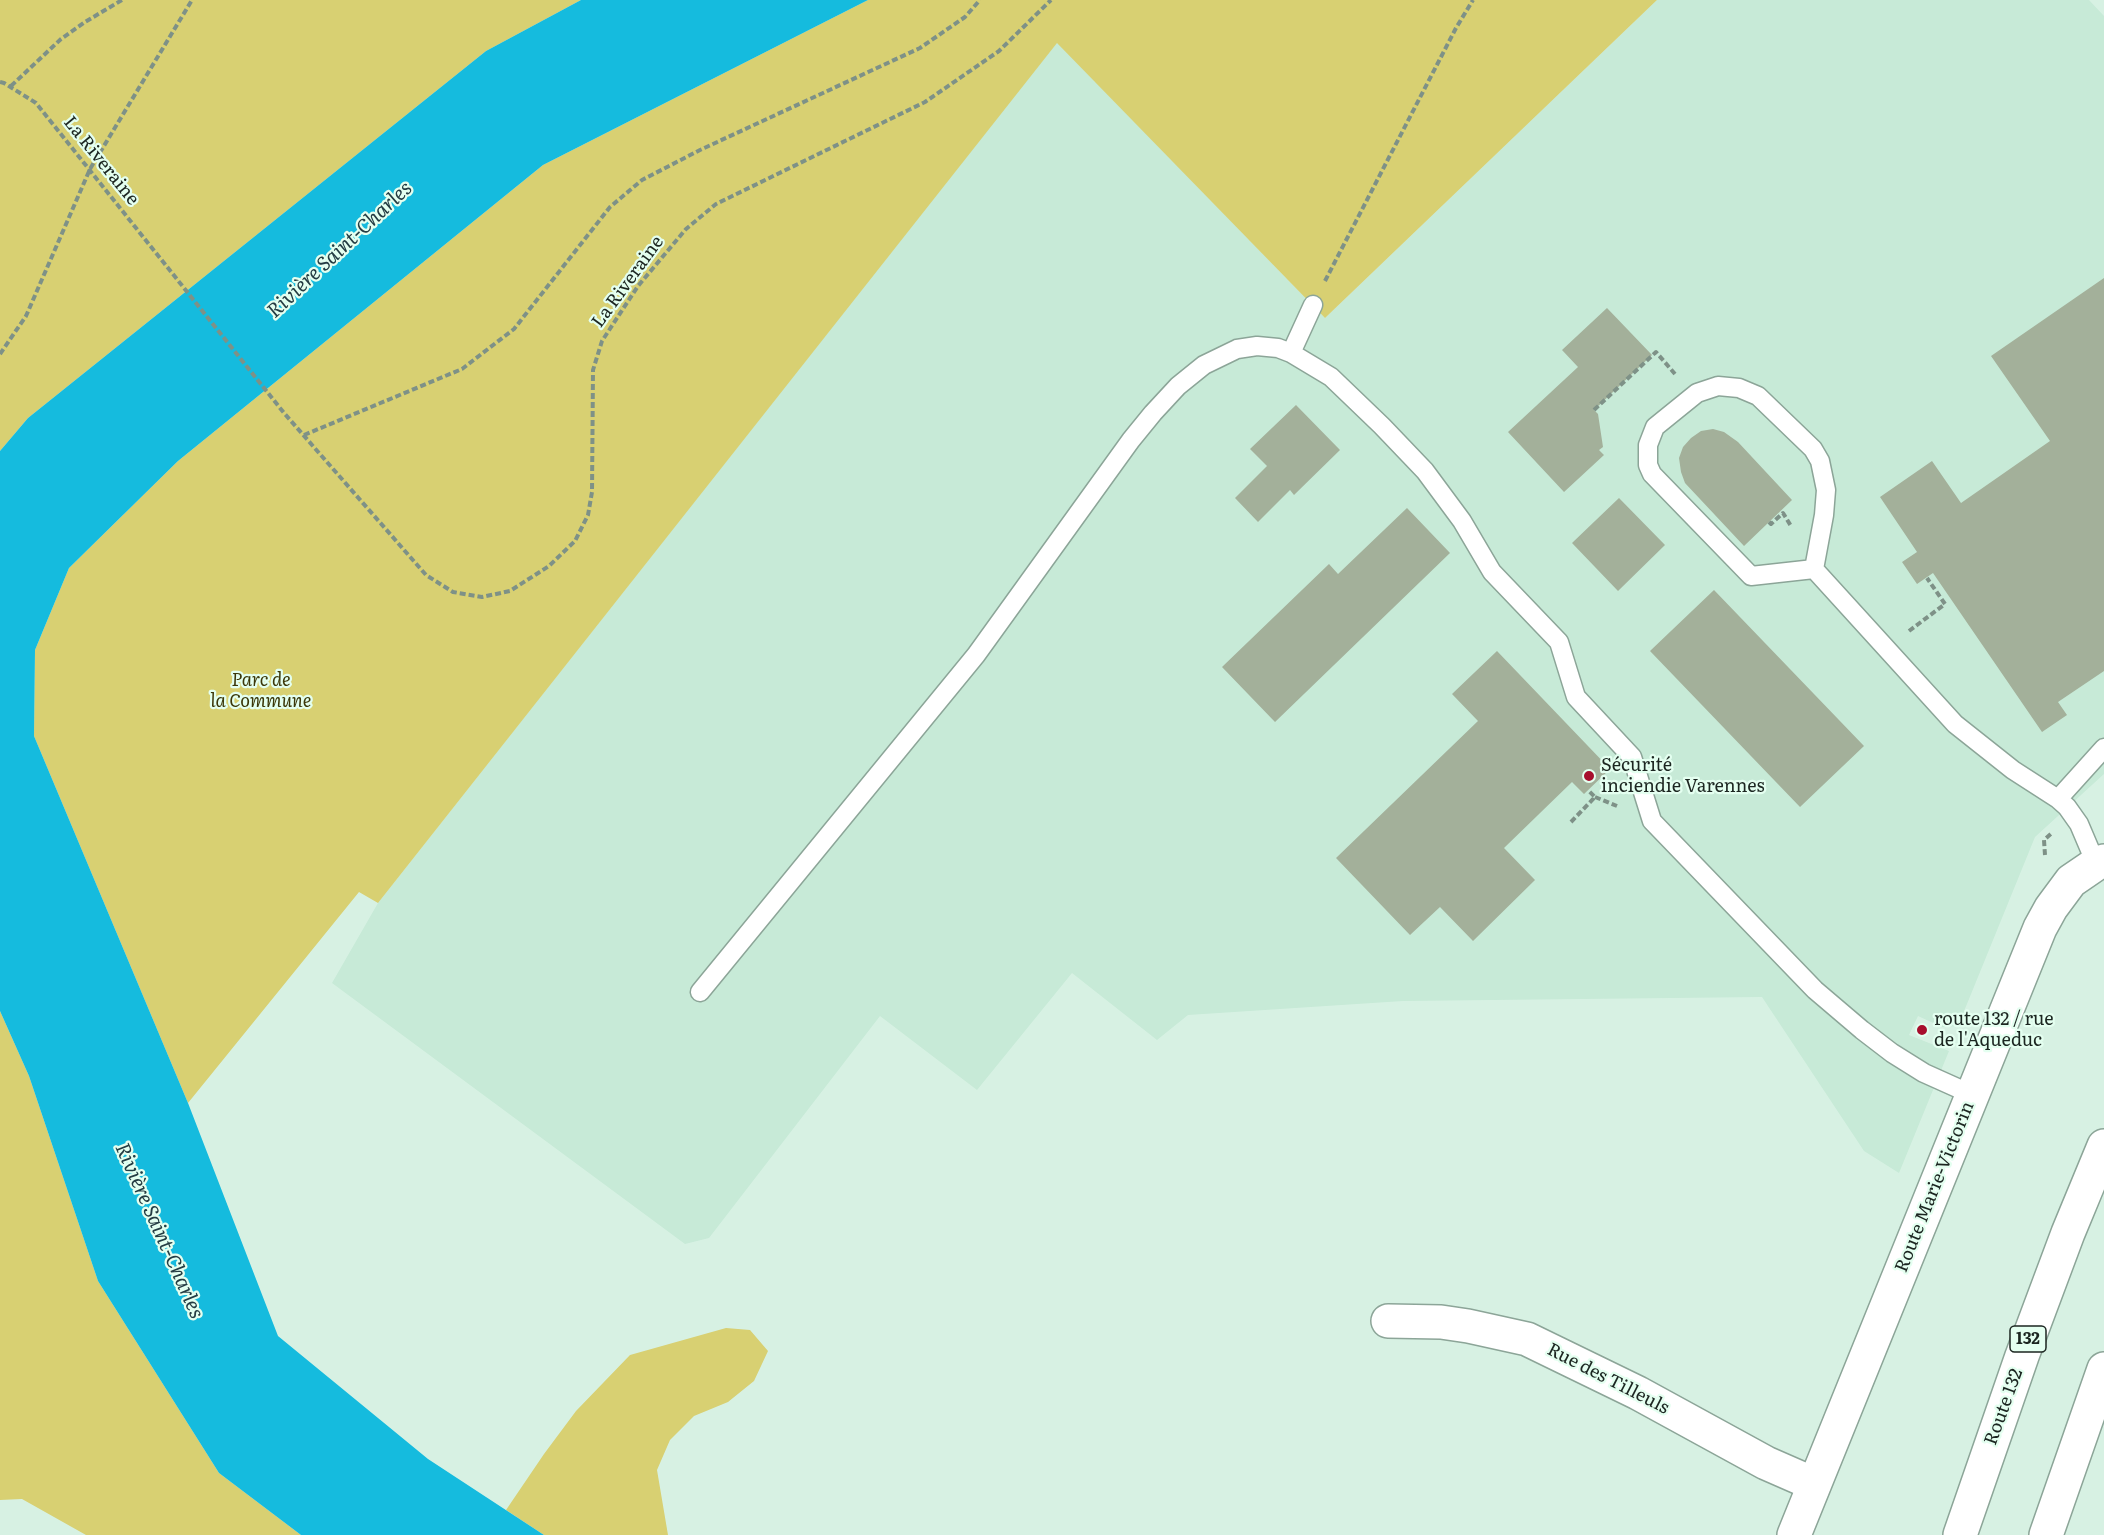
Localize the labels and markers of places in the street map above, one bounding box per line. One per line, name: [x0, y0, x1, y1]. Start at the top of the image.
place label: Sécurité inciendie Varennes: [1601, 755, 1765, 798]
marker: Sécurité inciendie Varennes: [1582, 769, 1596, 783]
place label: route 132 / rue de l'Aqueduc: [1934, 1009, 2054, 1052]
marker: route 132 / rue de l'Aqueduc: [1915, 1023, 1929, 1037]

